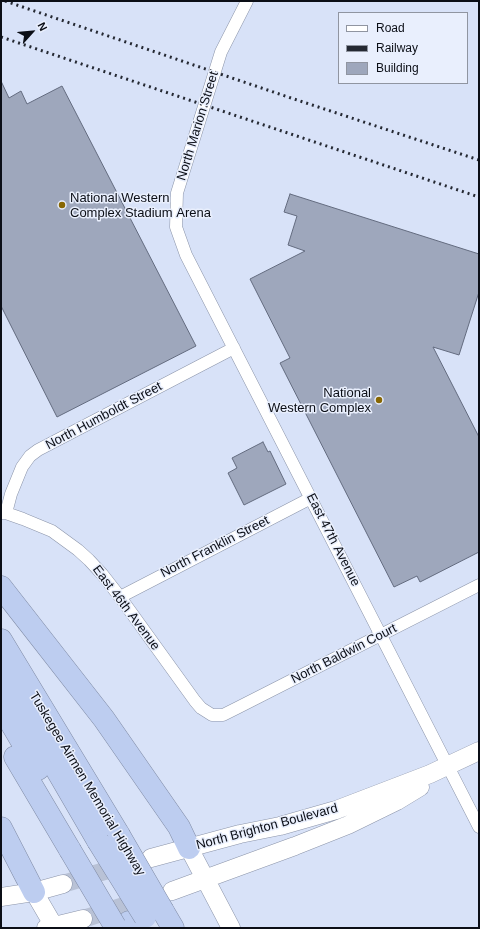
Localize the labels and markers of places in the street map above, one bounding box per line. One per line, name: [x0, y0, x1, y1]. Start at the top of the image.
place label: National Western Complex Stadium Arena: [70, 190, 211, 221]
marker: National Western Complex Stadium Arena: [57, 200, 67, 210]
place label: National Western Complex: [268, 385, 371, 416]
marker: National Western Complex: [374, 395, 384, 405]

